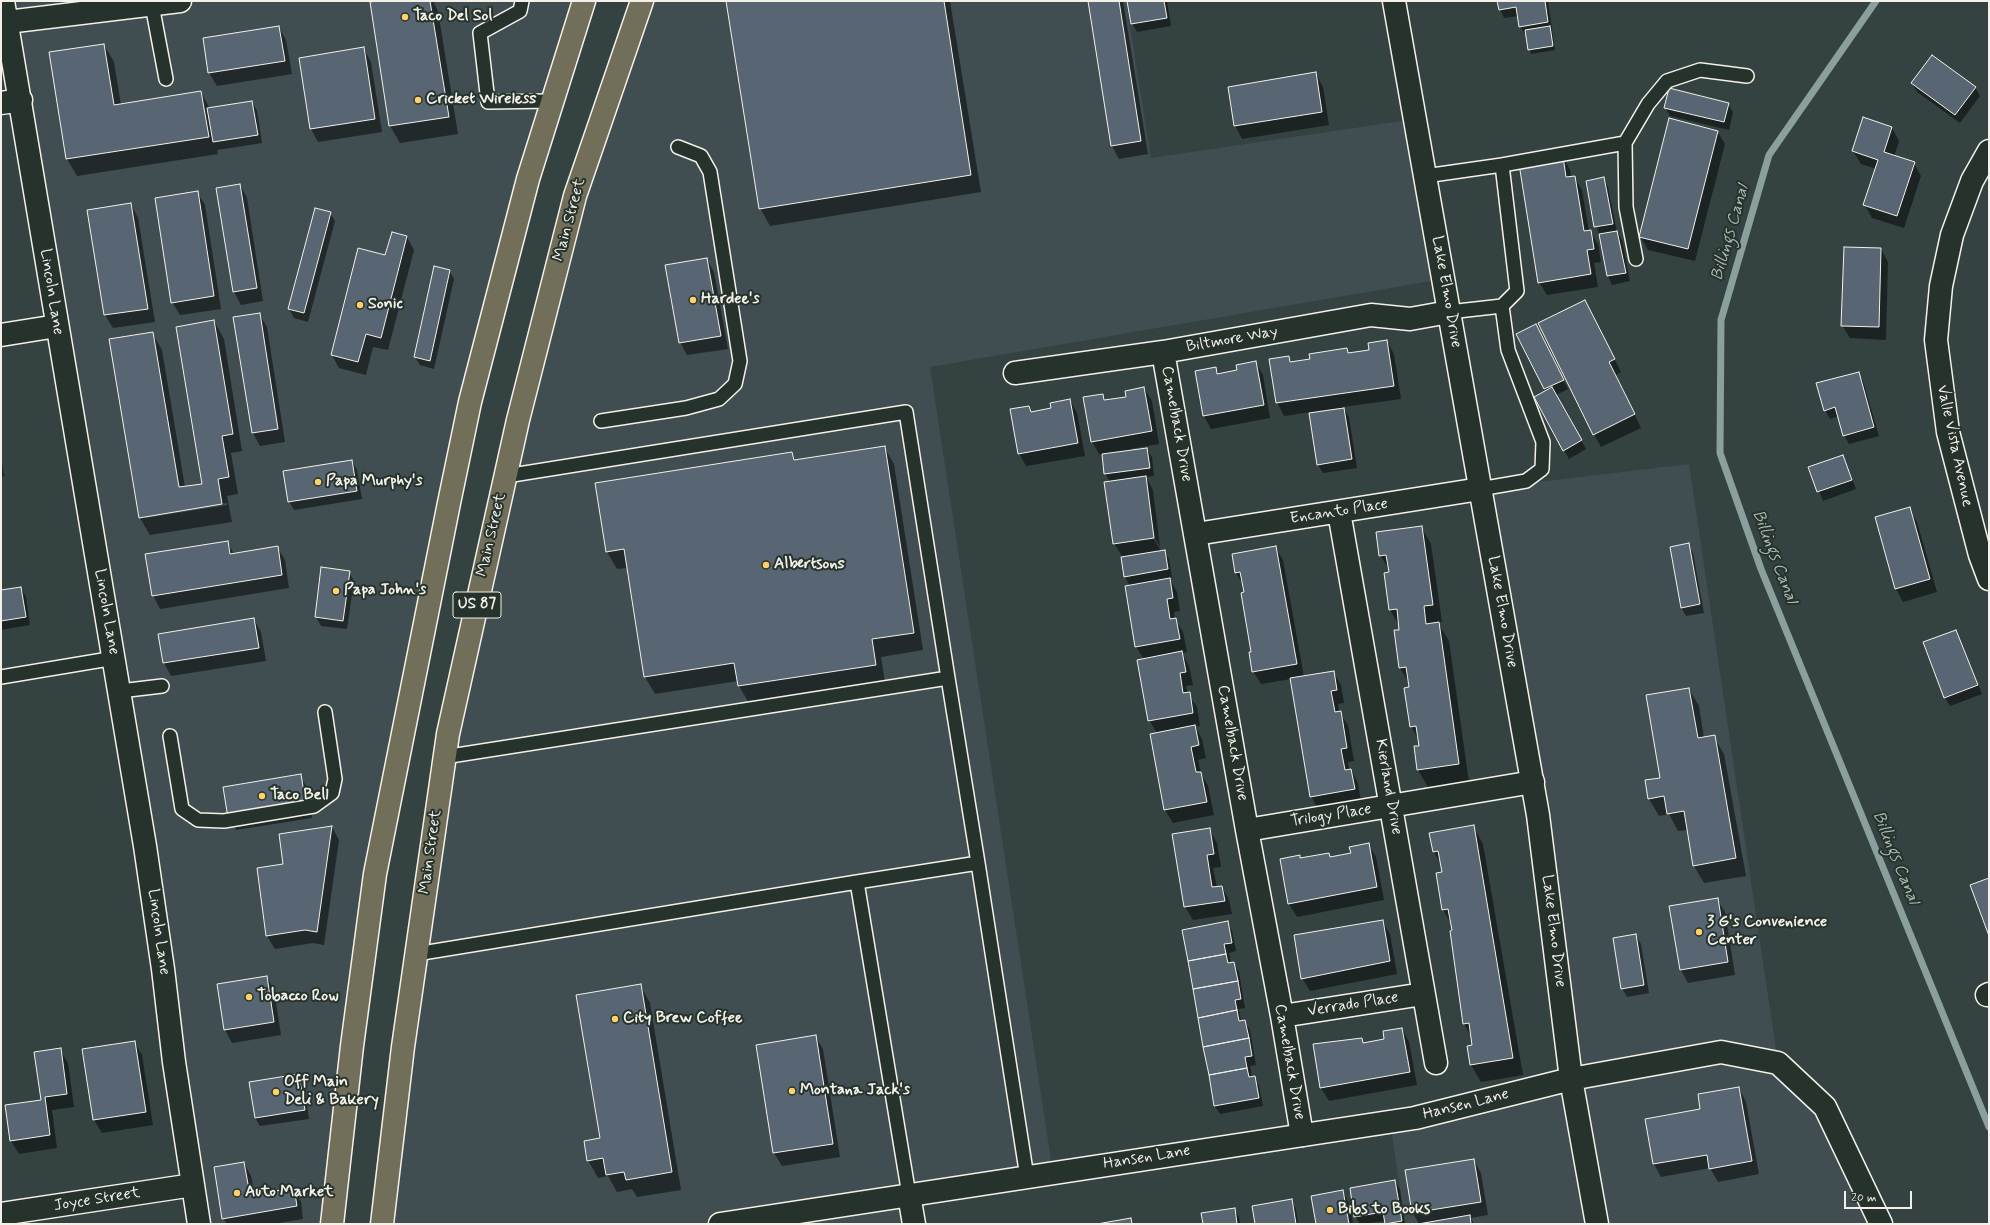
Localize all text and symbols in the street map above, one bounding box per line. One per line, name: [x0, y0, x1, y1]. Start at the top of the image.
place label: Taco Del Sol: [413, 7, 492, 27]
marker: Taco Del Sol: [400, 12, 410, 22]
place label: Cricket Wireless: [426, 90, 536, 110]
marker: Cricket Wireless: [413, 95, 423, 105]
street label: Main Street: [550, 176, 590, 264]
water label: Billings Canal: [1708, 183, 1754, 283]
street label: Lake Elmo Drive: [1427, 235, 1465, 349]
street label: Lincoln Lane: [35, 248, 67, 336]
place label: Hardee's: [701, 290, 760, 310]
place label: Sonic: [368, 295, 403, 315]
marker: Hardee's: [688, 295, 698, 305]
marker: Sonic: [355, 300, 365, 310]
street label: Biltmore Way: [1185, 322, 1279, 358]
street label: Camelback Drive: [1156, 364, 1196, 484]
street label: Valle Vista Avenue: [1932, 383, 1976, 509]
place label: Papa Murphy's: [326, 472, 422, 492]
marker: Papa Murphy's: [313, 477, 323, 487]
street label: Main Street: [473, 491, 511, 579]
street label: Encanto Place: [1289, 495, 1389, 529]
water label: Billings Canal: [1747, 508, 1801, 606]
place label: Albertsons: [774, 555, 845, 575]
street label: Lake Elmo Drive: [1483, 555, 1521, 669]
marker: Albertsons: [761, 560, 771, 570]
street label: Lincoln Lane: [89, 568, 123, 656]
place label: Papa John's: [344, 581, 426, 601]
marker: Papa John's: [331, 586, 341, 596]
road number: US 87: [453, 592, 501, 618]
street label: Camelback Drive: [1212, 683, 1252, 803]
street label: Kierland Drive: [1370, 738, 1406, 836]
place label: Taco Bell: [270, 786, 329, 806]
marker: Taco Bell: [257, 791, 267, 801]
street label: Trilogy Place: [1289, 800, 1373, 832]
street label: Main Street: [416, 809, 446, 895]
water label: Billings Canal: [1867, 809, 1923, 907]
street label: Lake Elmo Drive: [1537, 874, 1569, 988]
street label: Lincoln Lane: [142, 888, 174, 976]
place label: 3 G's Convenience Center: [1707, 913, 1827, 951]
marker: 3 G's Convenience Center: [1694, 927, 1704, 937]
place label: Tobacco Row: [257, 987, 338, 1007]
street label: Verrado Place: [1306, 988, 1400, 1022]
marker: Tobacco Row: [244, 992, 254, 1002]
street label: Camelback Drive: [1269, 1002, 1309, 1122]
place label: City Brew Coffee: [623, 1009, 742, 1029]
marker: City Brew Coffee: [610, 1014, 620, 1024]
place label: Off Main Deli & Bakery: [284, 1073, 379, 1111]
place label: Montana Jack's: [800, 1081, 910, 1101]
street label: Hansen Lane: [1421, 1085, 1511, 1125]
marker: Montana Jack's: [787, 1086, 797, 1096]
marker: Off Main Deli & Bakery: [271, 1087, 281, 1097]
street label: Hansen Lane: [1102, 1142, 1192, 1174]
place label: Auto Market: [245, 1183, 334, 1203]
scale bar: [1846, 1183, 1914, 1209]
street label: Joyce Street: [52, 1184, 142, 1216]
marker: Auto Market: [232, 1188, 242, 1198]
text: 20 m: [1851, 1190, 1877, 1206]
place label: Bibs to Books: [1338, 1200, 1430, 1220]
marker: Bibs to Books: [1325, 1205, 1335, 1215]

